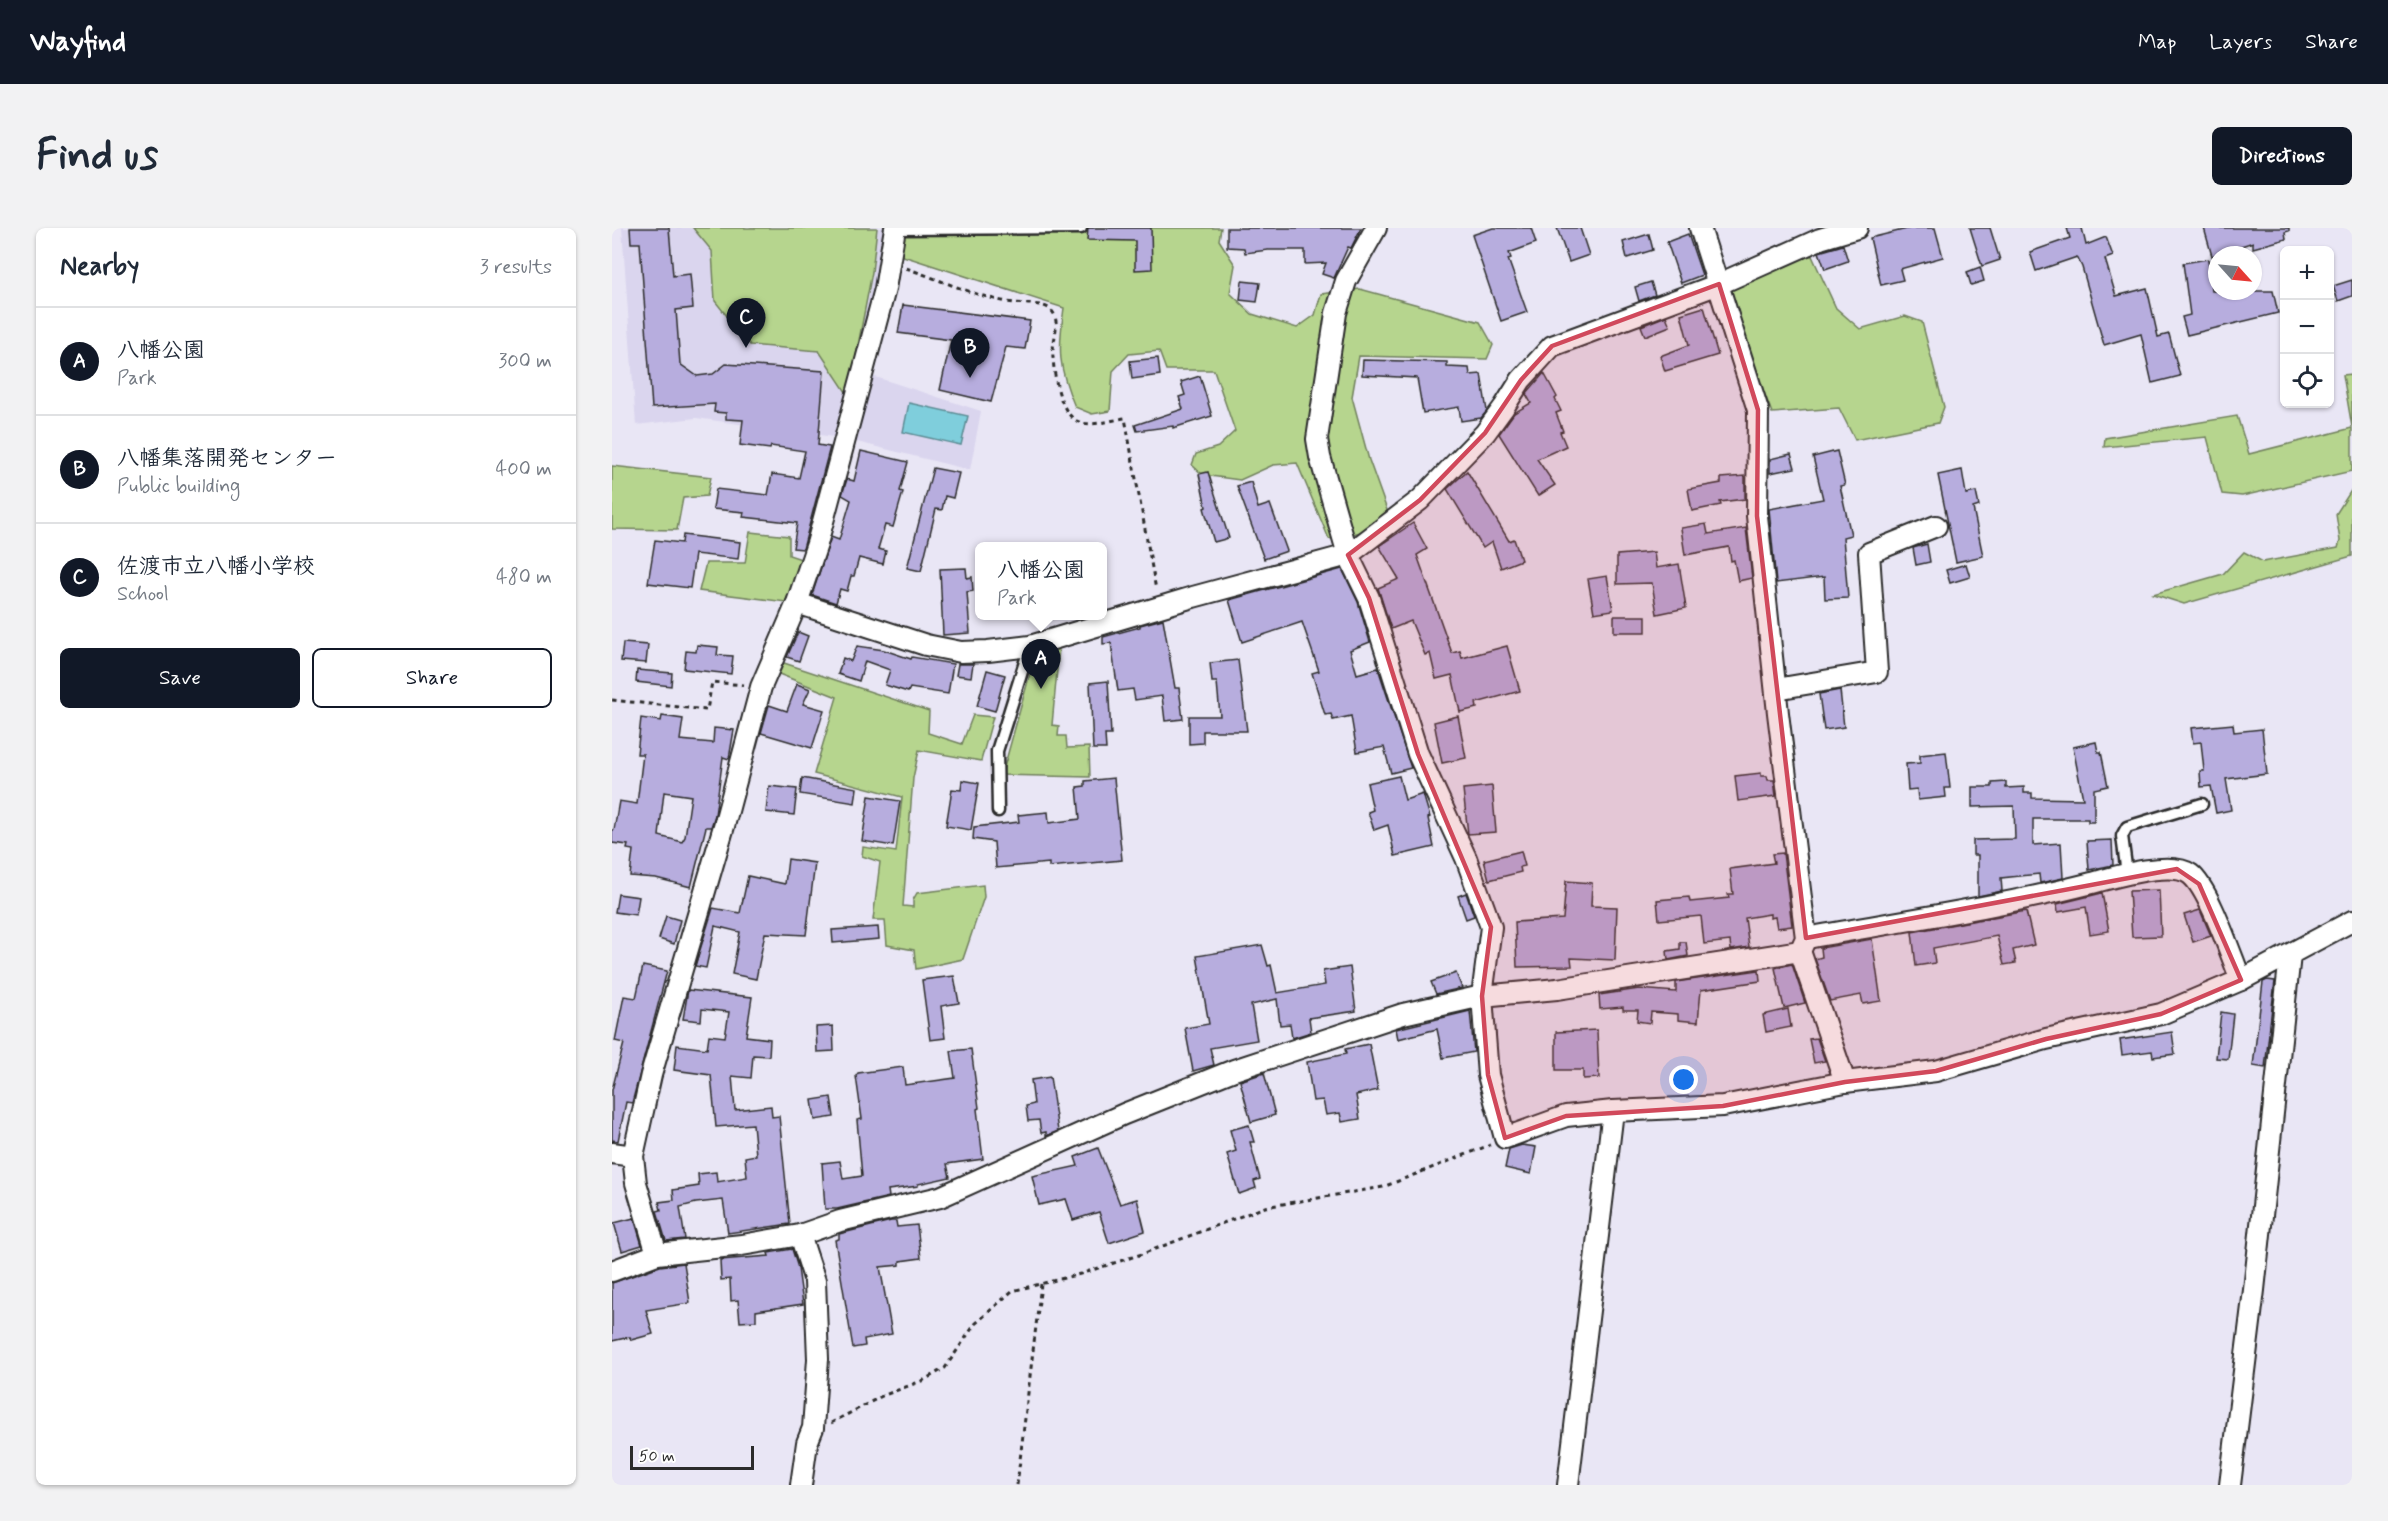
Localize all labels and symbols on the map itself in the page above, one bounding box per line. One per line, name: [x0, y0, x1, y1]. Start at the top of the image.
north arrow: [2208, 246, 2262, 300]
pin: C: [726, 298, 766, 348]
pin: B: [950, 328, 990, 378]
pin: A: [1022, 640, 1060, 689]
your location: [1669, 1065, 1698, 1094]
scale bar: [630, 1443, 754, 1470]

